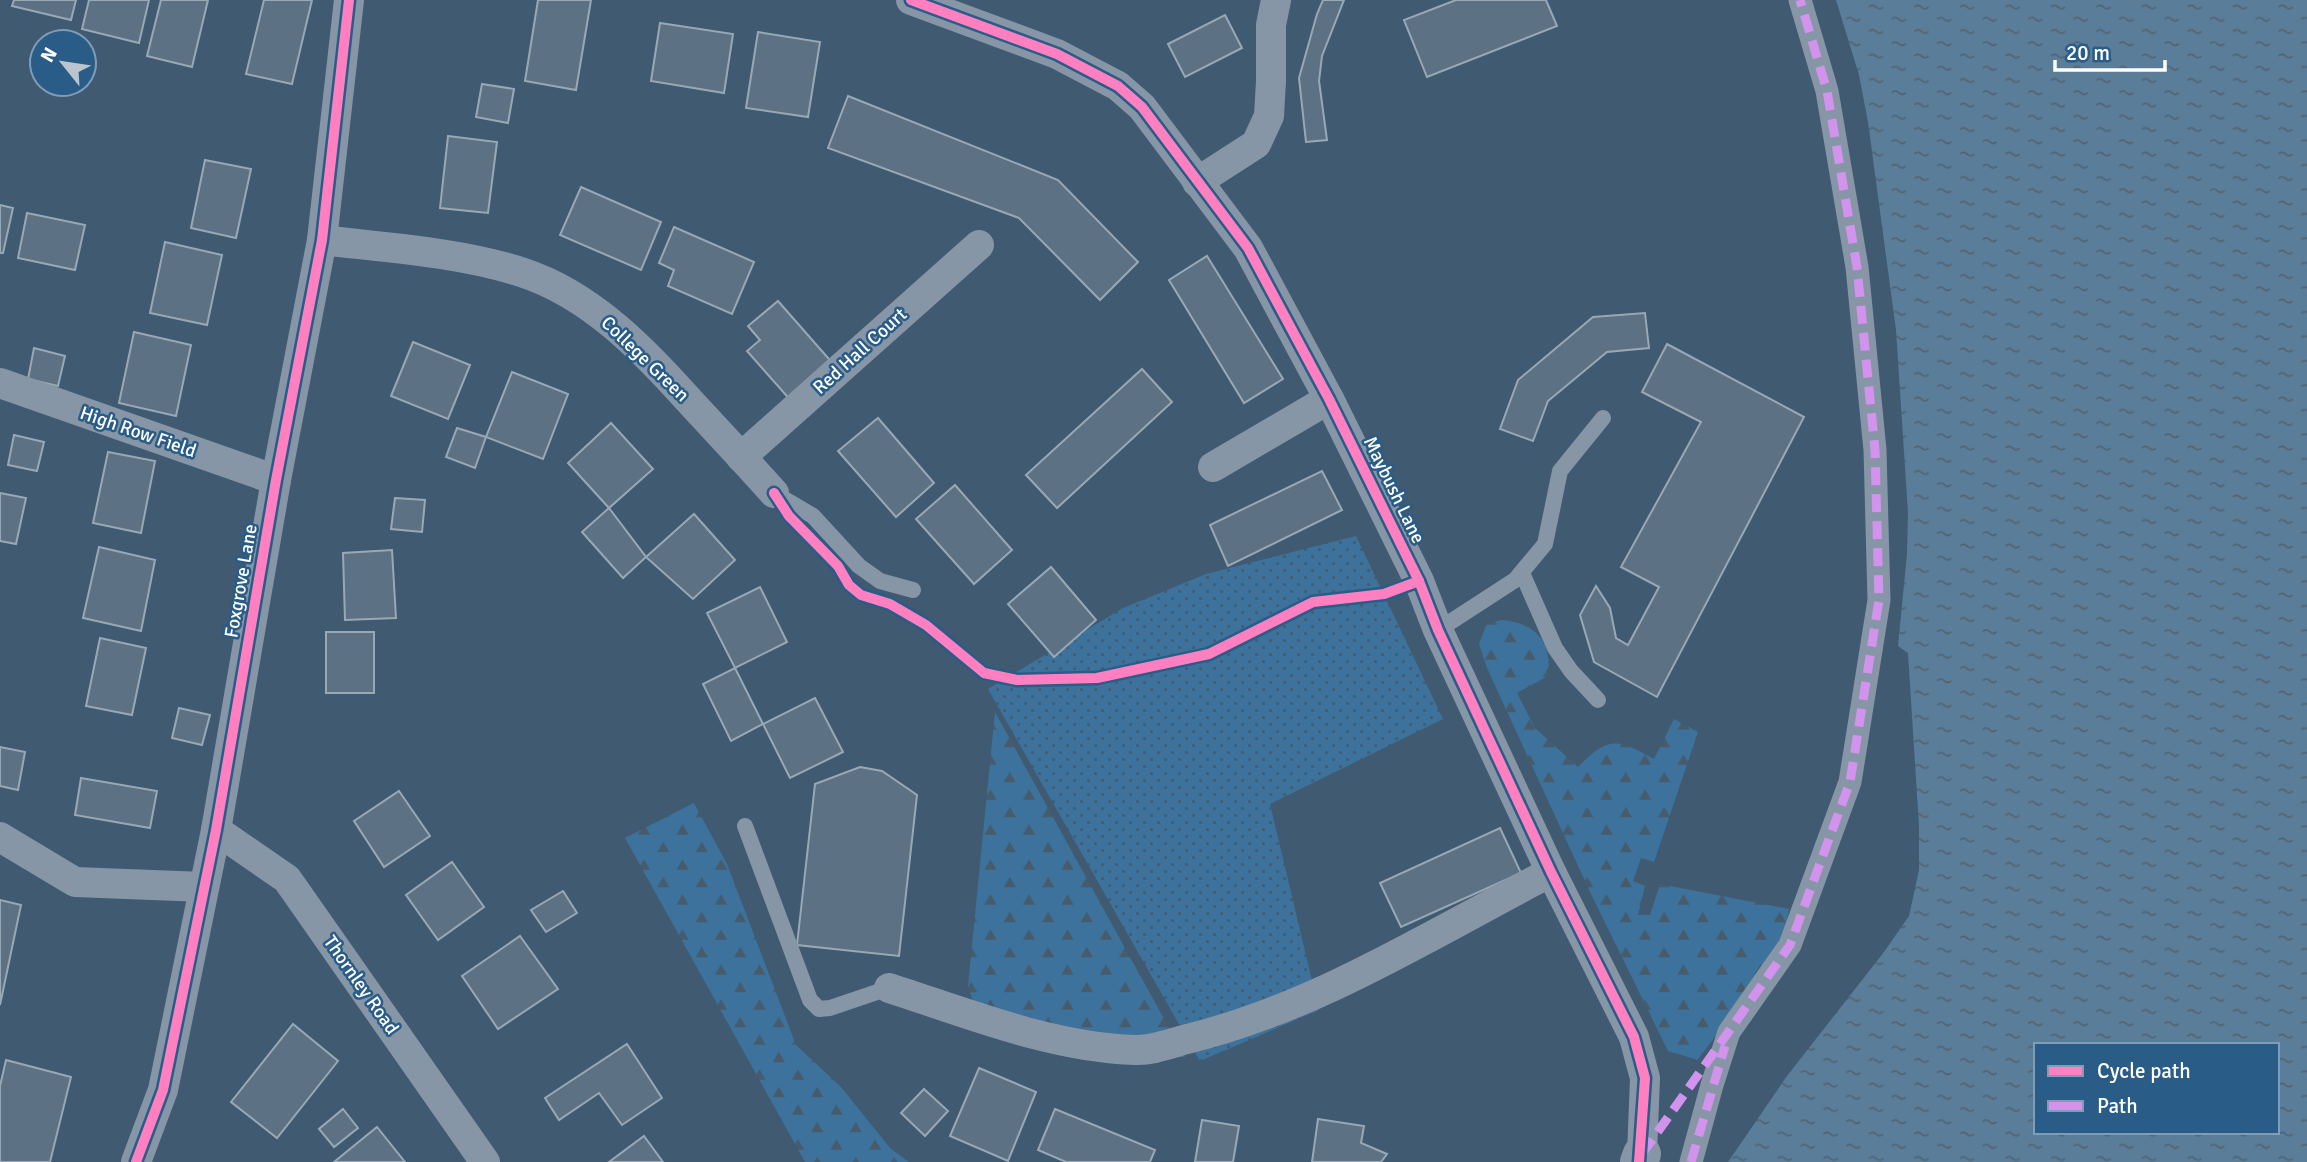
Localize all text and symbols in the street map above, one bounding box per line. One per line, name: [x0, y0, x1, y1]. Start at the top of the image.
north arrow: [28, 28, 98, 98]
scale bar: [2055, 28, 2165, 72]
text: 20 m: [2066, 40, 2110, 66]
text: N: [35, 43, 63, 67]
street label: Red Hall Court: [808, 302, 912, 399]
street label: College Green: [596, 311, 694, 407]
street label: High Row Field: [77, 401, 199, 463]
street label: Maybush Lane: [1358, 433, 1430, 547]
street label: Foxgrove Lane: [219, 522, 263, 640]
street label: Thornley Road: [318, 931, 404, 1039]
legend: [2034, 1043, 2279, 1134]
text: Cycle path: [2097, 1058, 2191, 1084]
text: Path: [2097, 1093, 2138, 1119]

